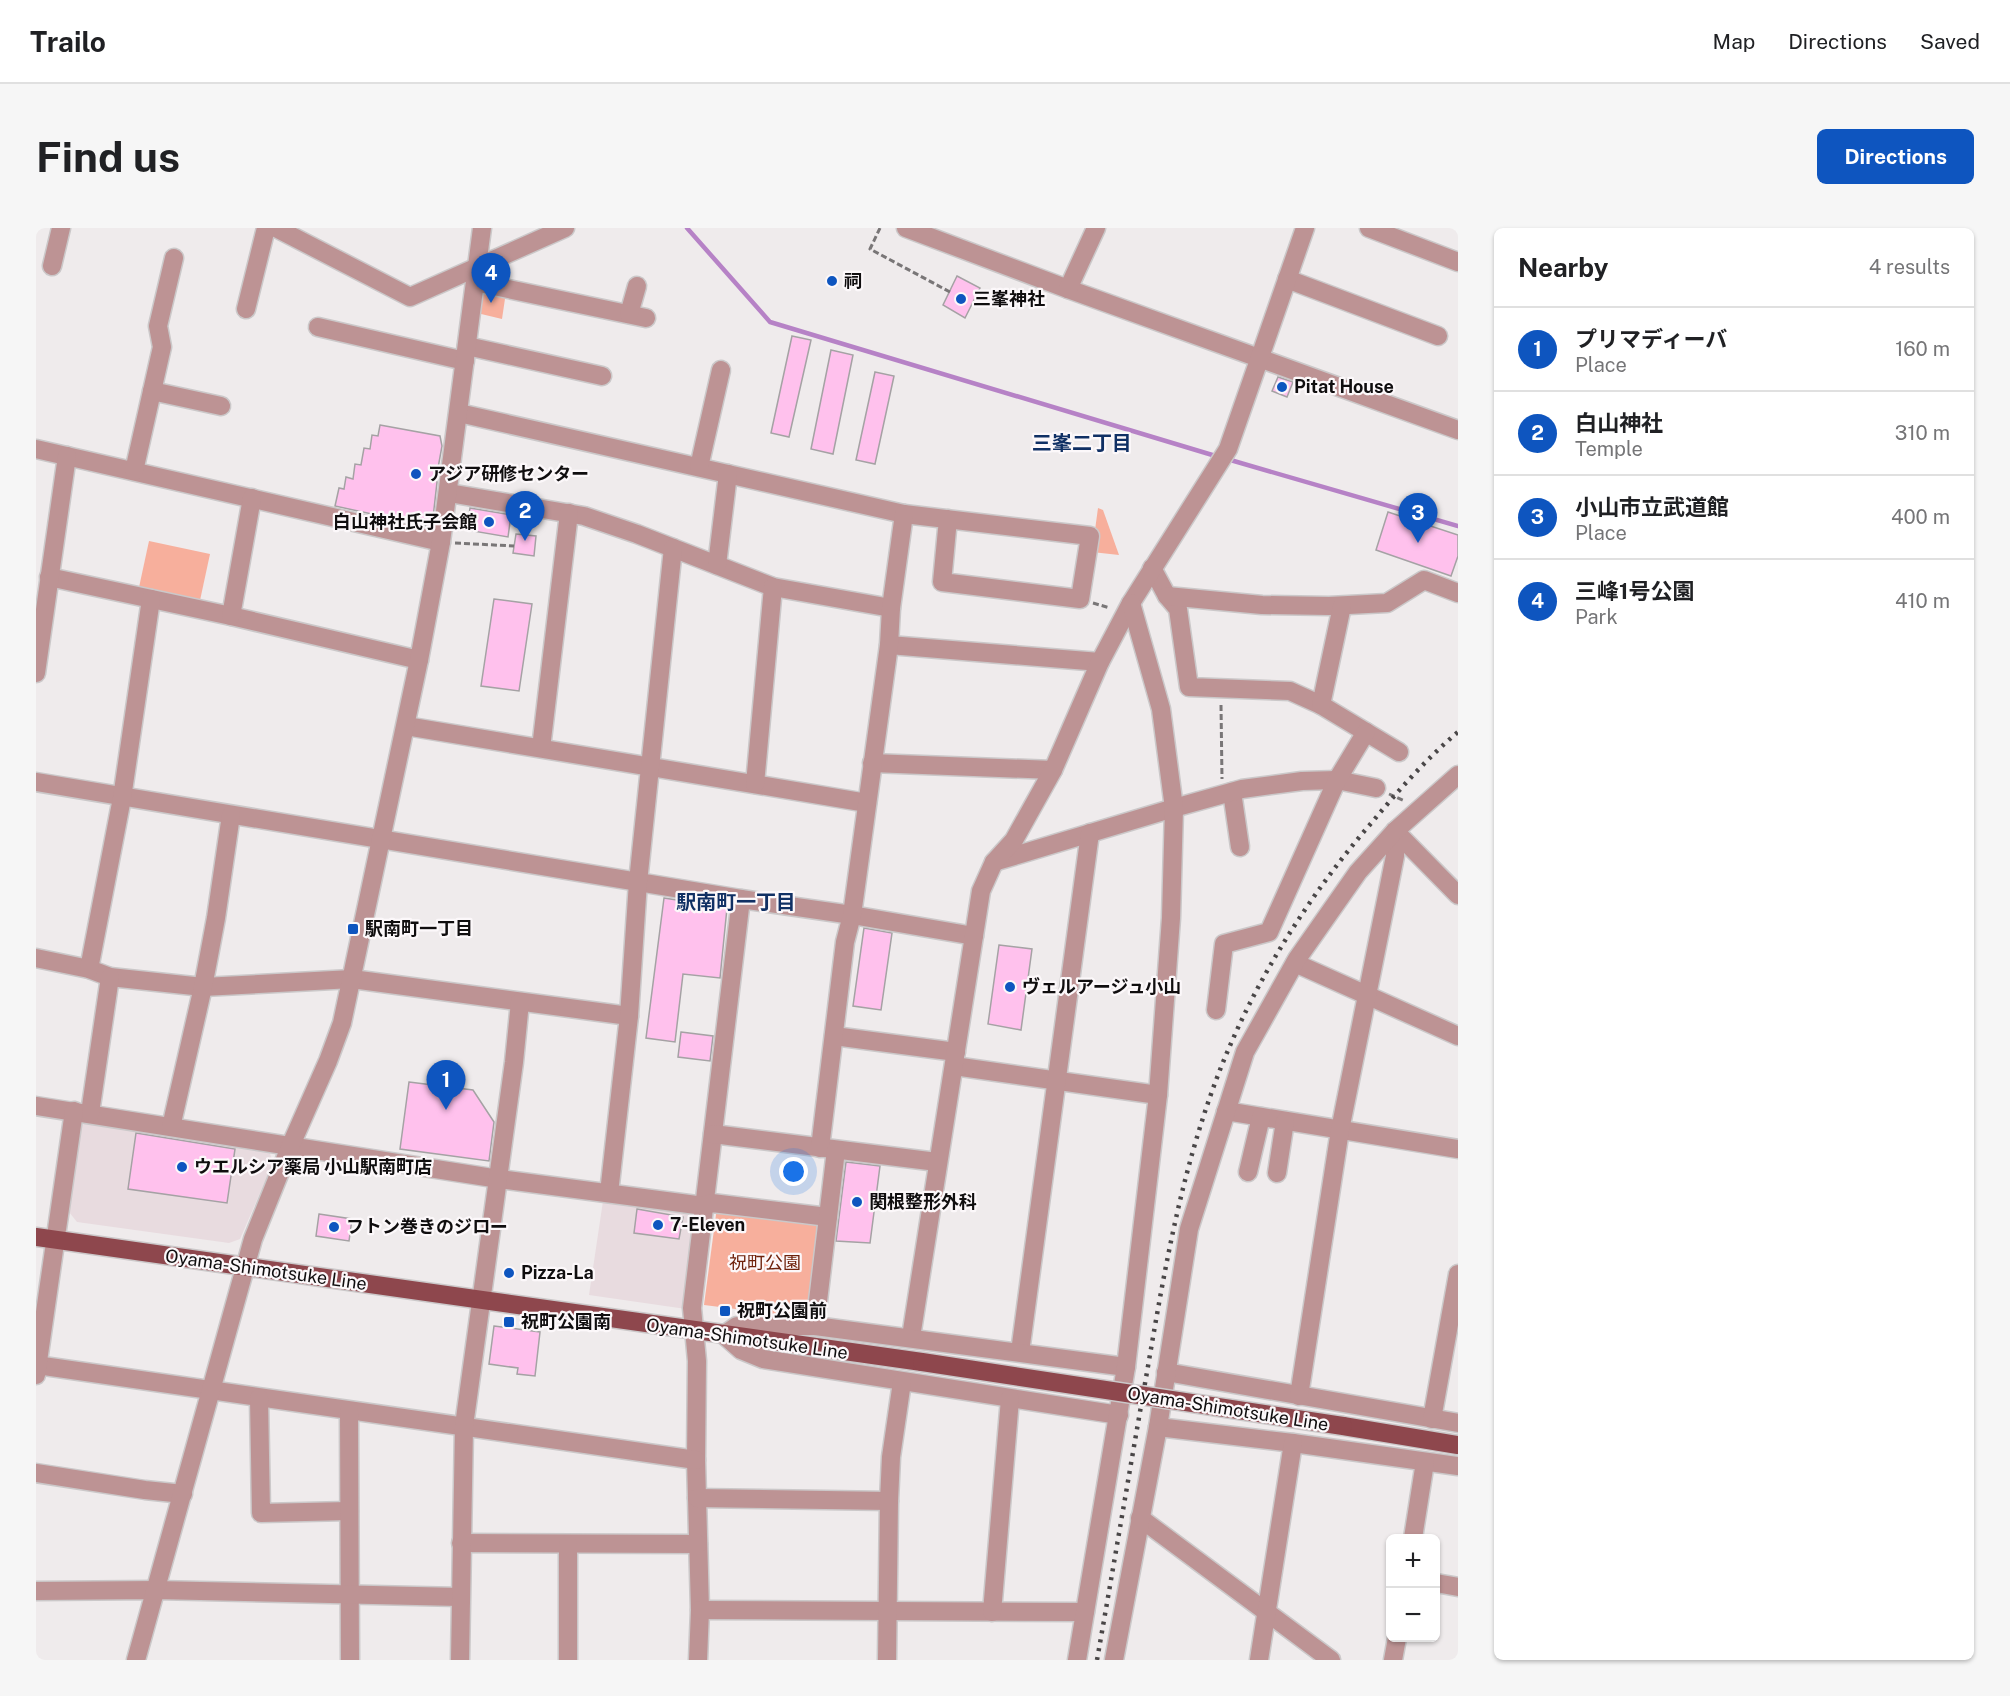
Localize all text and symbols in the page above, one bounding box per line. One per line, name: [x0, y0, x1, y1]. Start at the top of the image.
text: Trailo: [30, 25, 106, 58]
text: Map: [1713, 29, 1755, 54]
text: Directions: [1788, 29, 1887, 54]
text: Saved: [1920, 29, 1980, 54]
button: Directions: [1817, 129, 1974, 184]
text: Find us: [36, 132, 180, 181]
text: Nearby: [1518, 252, 1608, 283]
pin: 4: [472, 254, 510, 303]
text: 4 results: [1869, 255, 1950, 279]
place label: 祠: [844, 270, 862, 291]
marker: 祠: [825, 274, 839, 288]
place label: 三峯神社: [973, 288, 1045, 309]
marker: 三峯神社: [954, 292, 968, 306]
text: プリマディーバ: [1575, 326, 1727, 352]
text: 1: [1533, 337, 1542, 361]
text: 160 m: [1895, 337, 1950, 361]
text: Place: [1575, 353, 1627, 377]
place label: Pitat House: [1294, 376, 1394, 397]
marker: Pitat House: [1275, 380, 1289, 394]
text: 白山神社: [1575, 410, 1663, 436]
text: 2: [1531, 421, 1544, 445]
text: 310 m: [1895, 421, 1950, 445]
district label: 三峯二丁目: [1032, 431, 1132, 455]
text: Temple: [1575, 437, 1643, 461]
place label: アジア研修センター: [428, 463, 589, 484]
marker: アジア研修センター: [409, 467, 423, 481]
pin: 2: [506, 492, 544, 541]
pin: 3: [1398, 494, 1438, 543]
text: 小山市立武道館: [1575, 494, 1729, 520]
text: 3: [1531, 505, 1544, 529]
text: 400 m: [1891, 505, 1950, 529]
place label: 白山神社氏子会館: [333, 511, 477, 532]
marker: 白山神社氏子会館: [482, 515, 496, 529]
text: Place: [1575, 521, 1627, 545]
text: 三峰1号公園: [1575, 578, 1694, 604]
text: 4: [1531, 589, 1544, 613]
text: 410 m: [1895, 589, 1950, 613]
text: Park: [1575, 605, 1618, 629]
district label: 駅南町一丁目: [676, 890, 796, 914]
place label: 駅南町一丁目: [365, 918, 473, 939]
marker: 駅南町一丁目: [346, 922, 360, 936]
place label: ヴェルアージュ小山: [1022, 976, 1181, 997]
marker: ヴェルアージュ小山: [1003, 980, 1017, 994]
pin: 1: [426, 1060, 466, 1110]
place label: ウエルシア薬局 小山駅南町店: [194, 1156, 432, 1177]
your location: [779, 1157, 808, 1186]
marker: ウエルシア薬局 小山駅南町店: [175, 1160, 189, 1174]
place label: 関根整形外科: [869, 1191, 977, 1212]
marker: 関根整形外科: [850, 1195, 864, 1209]
place label: 7-Eleven: [670, 1214, 745, 1235]
place label: フトン巻きのジロー: [346, 1216, 508, 1237]
marker: 7-Eleven: [651, 1218, 665, 1232]
marker: フトン巻きのジロー: [327, 1220, 341, 1234]
street label: Oyama-Shimotsuke Line: [164, 1245, 368, 1294]
park label: 祝町公園: [729, 1252, 801, 1273]
place label: Pizza-La: [521, 1262, 594, 1283]
marker: Pizza-La: [502, 1266, 516, 1280]
place label: 祝町公園前: [737, 1300, 827, 1321]
marker: 祝町公園前: [718, 1304, 732, 1318]
place label: 祝町公園南: [521, 1311, 611, 1332]
street label: Oyama-Shimotsuke Line: [645, 1314, 849, 1363]
marker: 祝町公園南: [502, 1315, 516, 1329]
street label: Oyama-Shimotsuke Line: [1126, 1382, 1330, 1435]
map controls: [1386, 1534, 1440, 1642]
button: +: [1386, 1534, 1440, 1588]
button: −: [1386, 1588, 1440, 1642]

